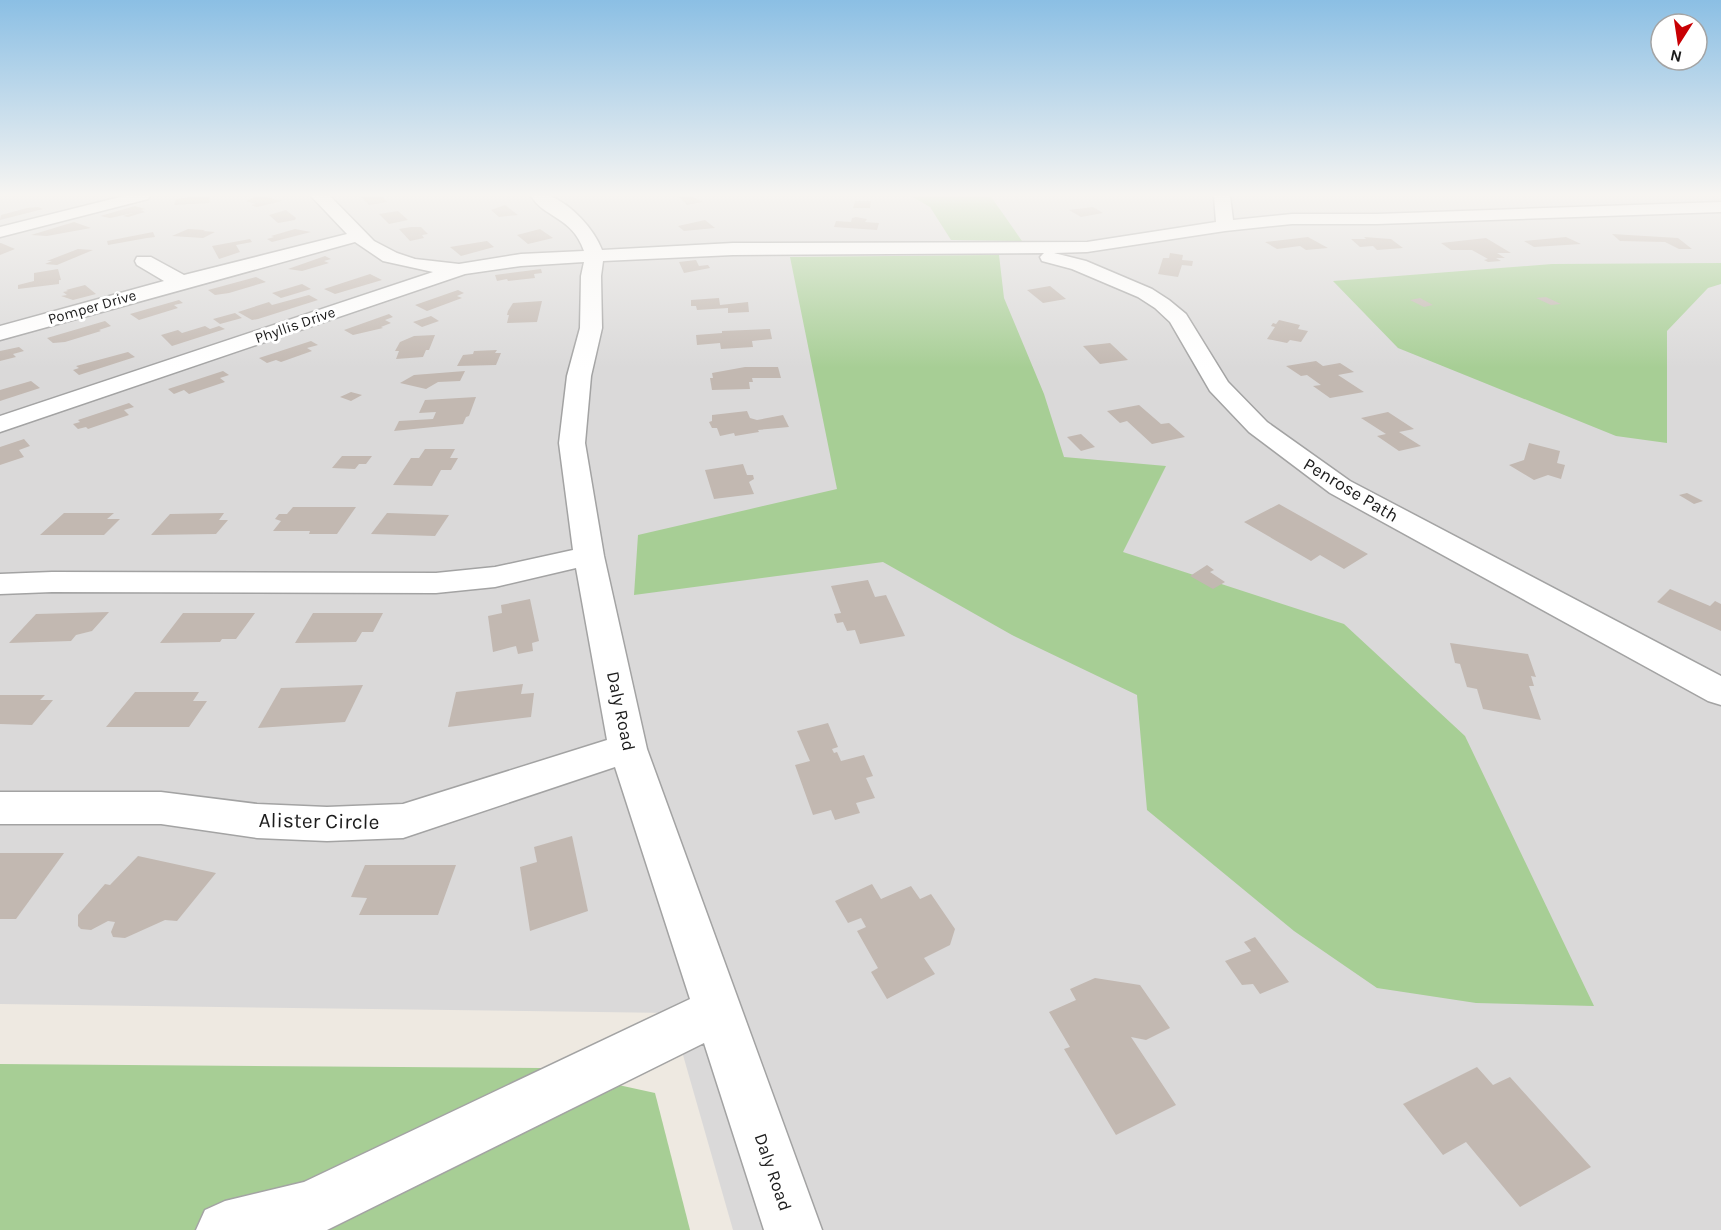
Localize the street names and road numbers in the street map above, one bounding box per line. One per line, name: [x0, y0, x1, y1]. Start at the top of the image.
street label: Pomper Drive: [46, 286, 138, 328]
street label: Phyllis Drive: [253, 303, 337, 347]
street label: Penrose Path: [1300, 453, 1402, 527]
street label: Daly Road: [602, 669, 640, 753]
street label: Alister Circle: [258, 808, 380, 834]
street label: Daly Road: [749, 1130, 797, 1214]

